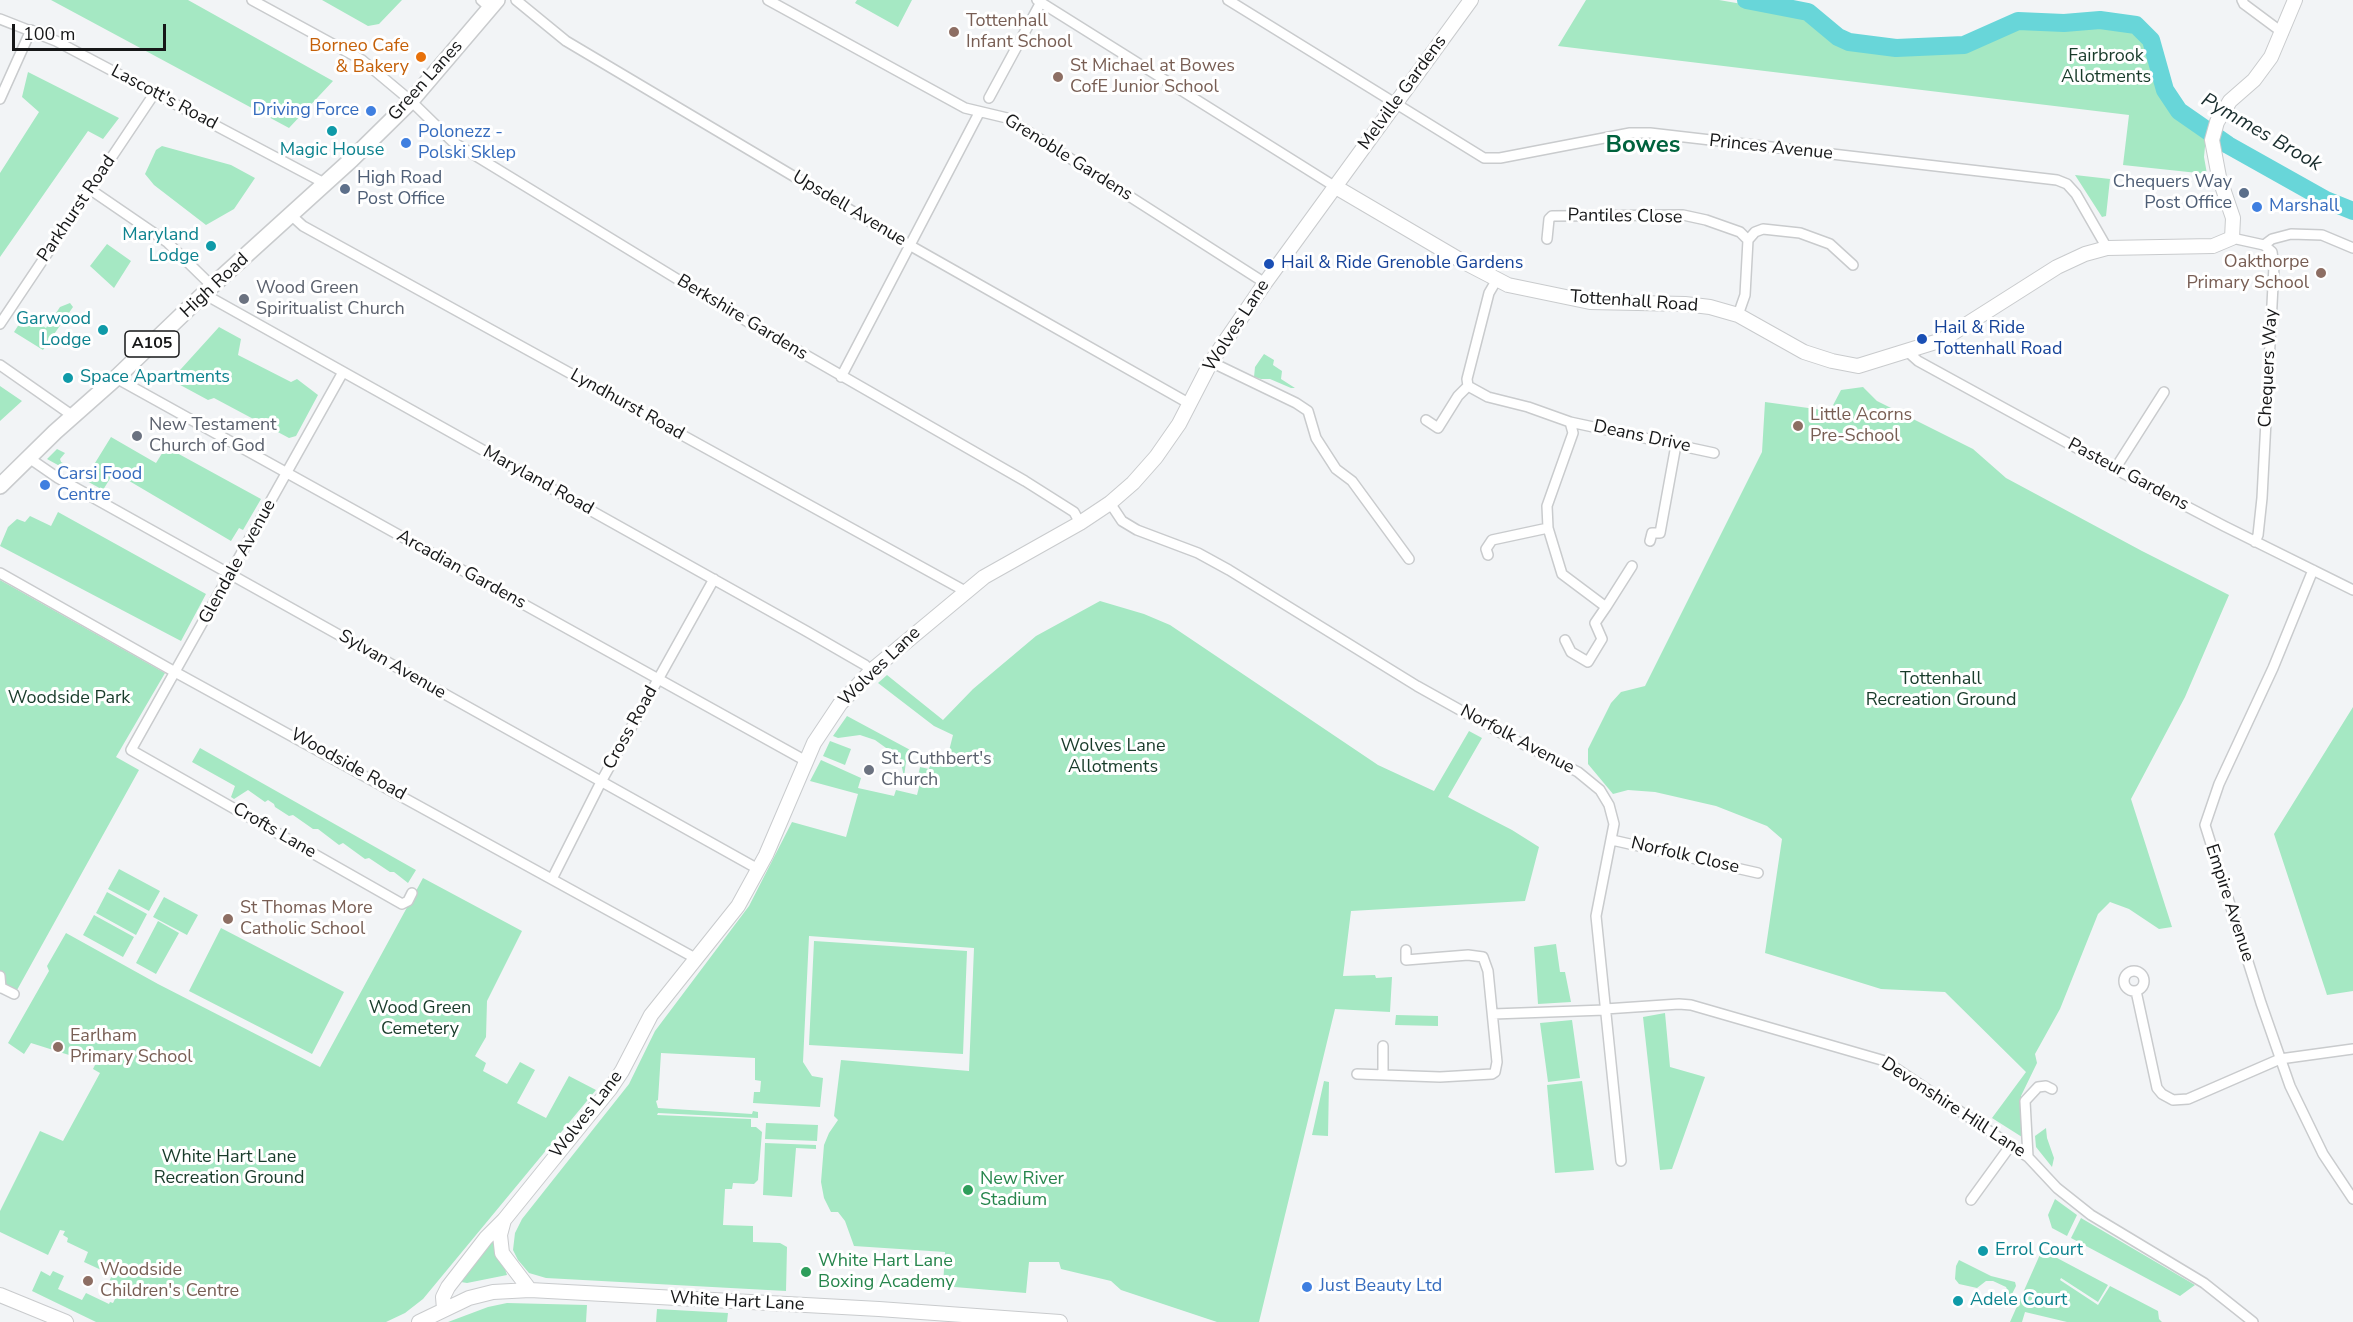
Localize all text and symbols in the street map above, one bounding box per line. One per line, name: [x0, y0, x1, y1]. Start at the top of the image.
place label: Tottenhall Infant School: [966, 11, 1072, 54]
scale bar: [15, 12, 170, 50]
text: 100 m: [23, 22, 75, 46]
marker: Tottenhall Infant School: [947, 25, 961, 39]
street label: Melville Gardens: [1354, 32, 1452, 154]
place label: Borneo Cafe & Bakery: [309, 36, 409, 78]
street label: Green Lanes: [384, 36, 468, 126]
park label: Fairbrook Allotments: [2061, 46, 2151, 88]
marker: Borneo Cafe & Bakery: [414, 50, 428, 64]
place label: St Michael at Bowes CofE Junior School: [1070, 56, 1235, 98]
street label: Lascott's Road: [107, 61, 221, 135]
marker: St Michael at Bowes CofE Junior School: [1051, 70, 1065, 84]
water label: Pymmes Brook: [2196, 89, 2326, 177]
place label: Driving Force: [253, 100, 359, 122]
marker: Driving Force: [364, 104, 378, 118]
street label: Grenoble Gardens: [1000, 110, 1136, 206]
place label: Polonezz - Polski Sklep: [418, 122, 516, 164]
marker: Magic House: [325, 124, 339, 138]
street label: Princes Avenue: [1708, 131, 1834, 165]
district label: Bowes: [1605, 132, 1681, 160]
marker: Polonezz - Polski Sklep: [399, 136, 413, 150]
place label: Magic House: [280, 140, 384, 162]
street label: Parkhurst Road: [33, 152, 121, 266]
street label: Upsdell Avenue: [788, 167, 910, 251]
place label: High Road Post Office: [357, 168, 445, 210]
place label: Chequers Way Post Office: [2113, 172, 2232, 214]
marker: High Road Post Office: [338, 182, 352, 196]
marker: Chequers Way Post Office: [2237, 186, 2251, 200]
place label: Marshall: [2269, 196, 2339, 218]
marker: Marshall: [2250, 200, 2264, 214]
street label: Pantiles Close: [1567, 205, 1683, 229]
place label: Maryland Lodge: [122, 225, 199, 268]
marker: Maryland Lodge: [204, 239, 218, 253]
street label: High Road: [176, 249, 254, 323]
place label: Oakthorpe Primary School: [2186, 252, 2309, 294]
place label: Hail & Ride Grenoble Gardens: [1281, 253, 1523, 275]
marker: Hail & Ride Grenoble Gardens: [1262, 257, 1276, 271]
marker: Oakthorpe Primary School: [2314, 266, 2328, 280]
street label: Berkshire Gardens: [673, 271, 811, 365]
street label: Wolves Lane: [1199, 276, 1275, 376]
place label: Wood Green Spiritualist Church: [256, 278, 405, 320]
street label: Tottenhall Road: [1569, 287, 1699, 317]
marker: Wood Green Spiritualist Church: [237, 292, 251, 306]
street label: Chequers Way: [2255, 308, 2283, 428]
place label: Garwood Lodge: [16, 309, 91, 352]
place label: Hail & Ride Tottenhall Road: [1934, 318, 2062, 360]
marker: Garwood Lodge: [96, 323, 110, 337]
road number: A105: [125, 331, 179, 357]
marker: Hail & Ride Tottenhall Road: [1915, 332, 1929, 346]
street label: Lyndhurst Road: [566, 365, 688, 445]
place label: Space Apartments: [80, 367, 230, 389]
marker: Space Apartments: [61, 371, 75, 385]
place label: Little Acorns Pre-School: [1810, 405, 1912, 448]
place label: New Testament Church of God: [149, 415, 276, 458]
street label: Deans Drive: [1591, 416, 1693, 458]
marker: Little Acorns Pre-School: [1791, 419, 1805, 433]
marker: New Testament Church of God: [130, 429, 144, 443]
street label: Pasteur Gardens: [2064, 434, 2192, 516]
street label: Maryland Road: [479, 442, 597, 520]
place label: Carsi Food Centre: [57, 464, 142, 506]
marker: Carsi Food Centre: [38, 478, 52, 492]
street label: Glendale Avenue: [195, 496, 281, 628]
street label: Arcadian Gardens: [393, 526, 529, 614]
street label: Wolves Lane: [835, 623, 925, 711]
street label: Sylvan Avenue: [335, 626, 449, 704]
park label: Tottenhall Recreation Ground: [1866, 669, 2016, 712]
street label: Cross Road: [599, 682, 663, 774]
park label: Woodside Park: [8, 688, 130, 710]
street label: Norfolk Avenue: [1456, 701, 1578, 779]
street label: Woodside Road: [286, 724, 410, 806]
park label: Wolves Lane Allotments: [1060, 736, 1166, 778]
place label: St. Cuthbert's Church: [881, 749, 992, 792]
marker: St. Cuthbert's Church: [862, 763, 876, 777]
street label: Crofts Lane: [228, 798, 320, 864]
street label: Norfolk Close: [1629, 833, 1741, 879]
street label: Empire Avenue: [2200, 841, 2258, 965]
place label: St Thomas More Catholic School: [240, 898, 373, 940]
marker: St Thomas More Catholic School: [221, 912, 235, 926]
park label: Wood Green Cemetery: [369, 998, 471, 1040]
place label: Earlham Primary School: [70, 1026, 193, 1068]
marker: Earlham Primary School: [51, 1040, 65, 1054]
street label: Devonshire Hill Lane: [1877, 1053, 2029, 1163]
street label: Wolves Lane: [546, 1067, 628, 1163]
park label: White Hart Lane Recreation Ground: [154, 1147, 304, 1190]
place label: New River Stadium: [980, 1169, 1064, 1212]
marker: New River Stadium: [961, 1183, 975, 1197]
place label: Errol Court: [1995, 1240, 2083, 1262]
marker: Errol Court: [1976, 1244, 1990, 1258]
place label: White Hart Lane Boxing Academy: [818, 1251, 954, 1294]
place label: Woodside Children's Centre: [100, 1260, 239, 1302]
marker: White Hart Lane Boxing Academy: [799, 1265, 813, 1279]
marker: Woodside Children's Centre: [81, 1274, 95, 1288]
place label: Just Beauty Ltd: [1319, 1276, 1442, 1298]
marker: Just Beauty Ltd: [1300, 1280, 1314, 1294]
street label: White Hart Lane: [669, 1288, 805, 1316]
place label: Adele Court: [1970, 1290, 2067, 1312]
marker: Adele Court: [1951, 1294, 1965, 1308]

